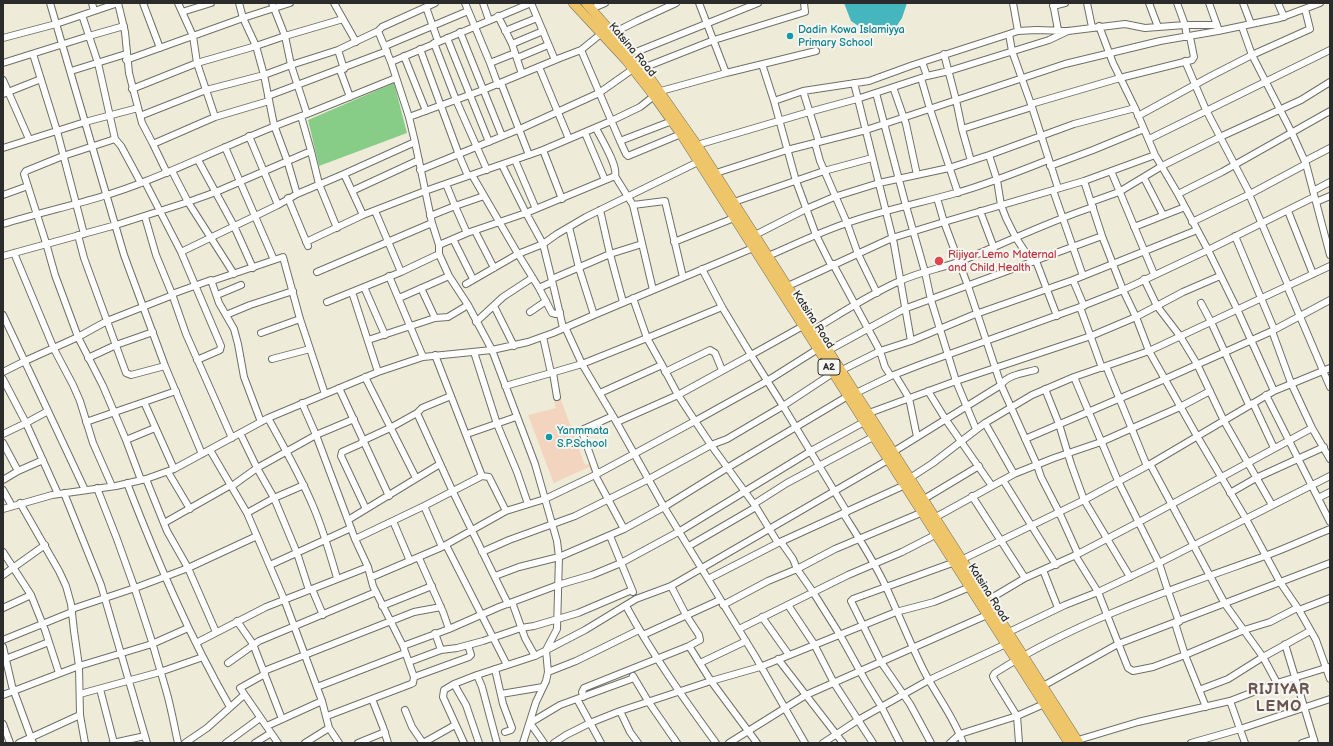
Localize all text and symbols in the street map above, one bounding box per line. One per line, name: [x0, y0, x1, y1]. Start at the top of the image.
street label: Katsina Road: [606, 20, 658, 80]
place label: Dadin Kowa Islamiyya Primary School: [798, 23, 905, 49]
marker: Dadin Kowa Islamiyya Primary School: [785, 31, 795, 41]
place label: Rijiyar Lemo Maternal and Child Health: [948, 248, 1056, 274]
marker: Rijiyar Lemo Maternal and Child Health: [933, 255, 945, 267]
street label: Katsina Road: [789, 289, 837, 351]
road number: A2: [818, 359, 840, 375]
place label: Yanmmata S.P.School: [557, 424, 609, 450]
marker: Yanmmata S.P.School: [544, 432, 554, 442]
street label: Katsina Road: [965, 561, 1011, 625]
district label: RIJIYAR LEMO: [1248, 681, 1310, 716]

